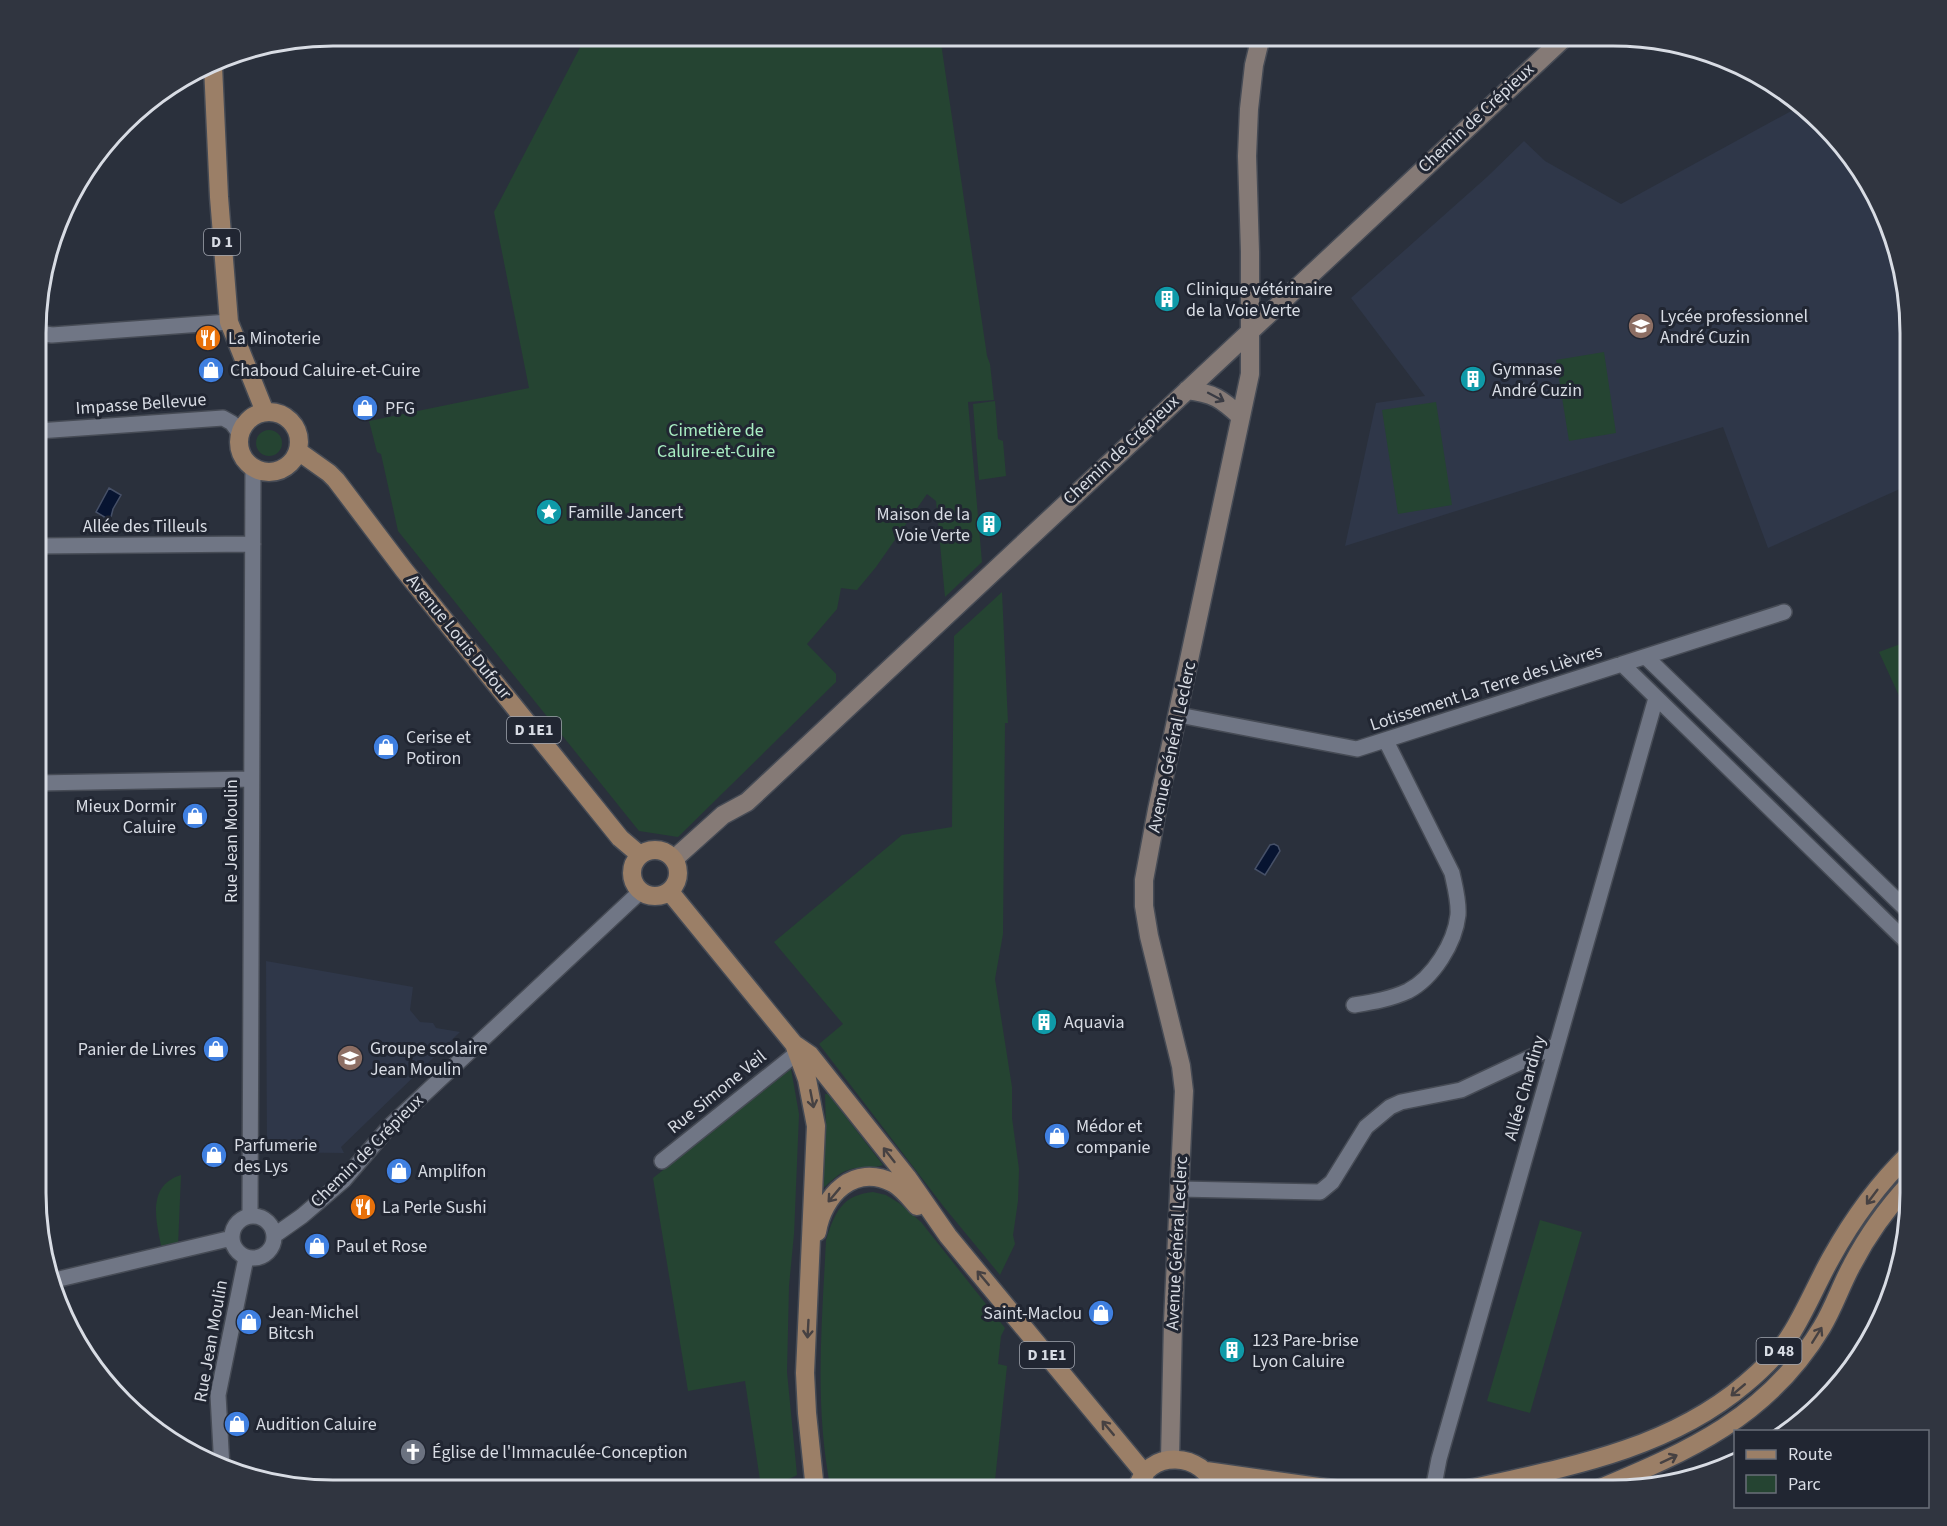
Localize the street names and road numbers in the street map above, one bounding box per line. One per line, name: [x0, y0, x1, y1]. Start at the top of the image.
street label: Chemin de Crépieux: [1412, 57, 1540, 179]
road number: D 1: [204, 229, 240, 255]
street label: Impasse Bellevue: [75, 387, 207, 421]
street label: Chemin de Crépieux: [1057, 389, 1185, 511]
street label: Allée des Tilleuls: [83, 514, 207, 539]
street label: Avenue Louis Dufour: [401, 569, 518, 705]
street label: Lotissement La Terre des Lièvres: [1367, 639, 1605, 737]
street label: Avenue Général Leclerc: [1142, 659, 1202, 835]
road number: D 1E1: [507, 717, 561, 743]
street label: Rue Jean Moulin: [219, 779, 244, 903]
street label: Allée Chardiny: [1498, 1032, 1552, 1143]
street label: Rue Simone Veil: [662, 1044, 772, 1140]
street label: Chemin de Crépieux: [305, 1089, 429, 1213]
street label: Avenue Général Leclerc: [1160, 1155, 1194, 1331]
street label: Rue Jean Moulin: [188, 1278, 234, 1404]
road number: D 48: [1756, 1338, 1802, 1364]
road number: D 1E1: [1020, 1342, 1074, 1368]

